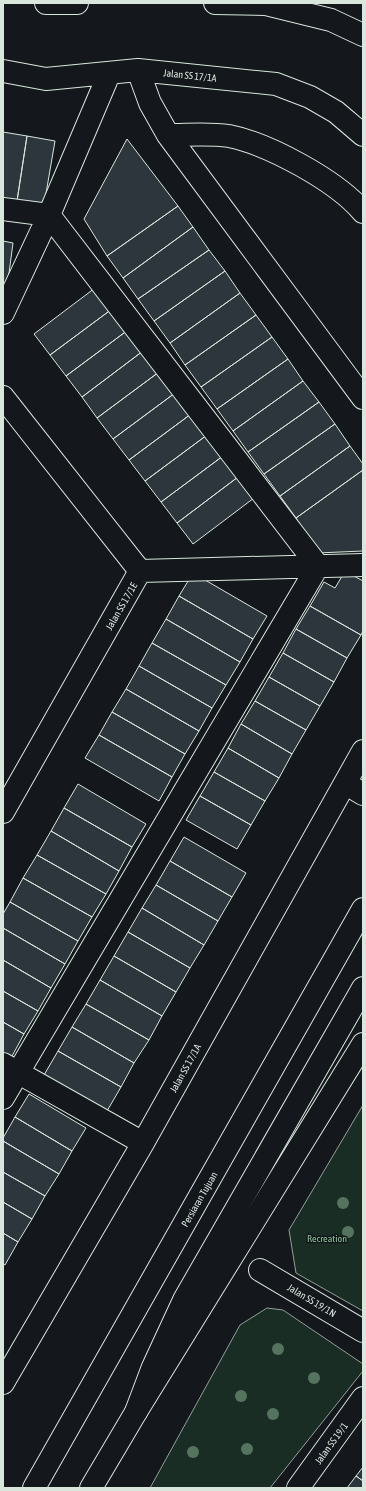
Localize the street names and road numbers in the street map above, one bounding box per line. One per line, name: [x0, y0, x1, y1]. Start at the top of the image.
street label: Jalan SS 17/1A: [163, 67, 217, 84]
street label: Jalan SS 17/1E: [103, 580, 140, 632]
street label: Jalan SS 17/1A: [168, 1042, 203, 1094]
street label: Persiaran Tujuan: [179, 1170, 220, 1229]
street label: Jalan SS 19/1N: [286, 1282, 338, 1319]
street label: Jalan SS 19/1: [313, 1420, 350, 1466]

